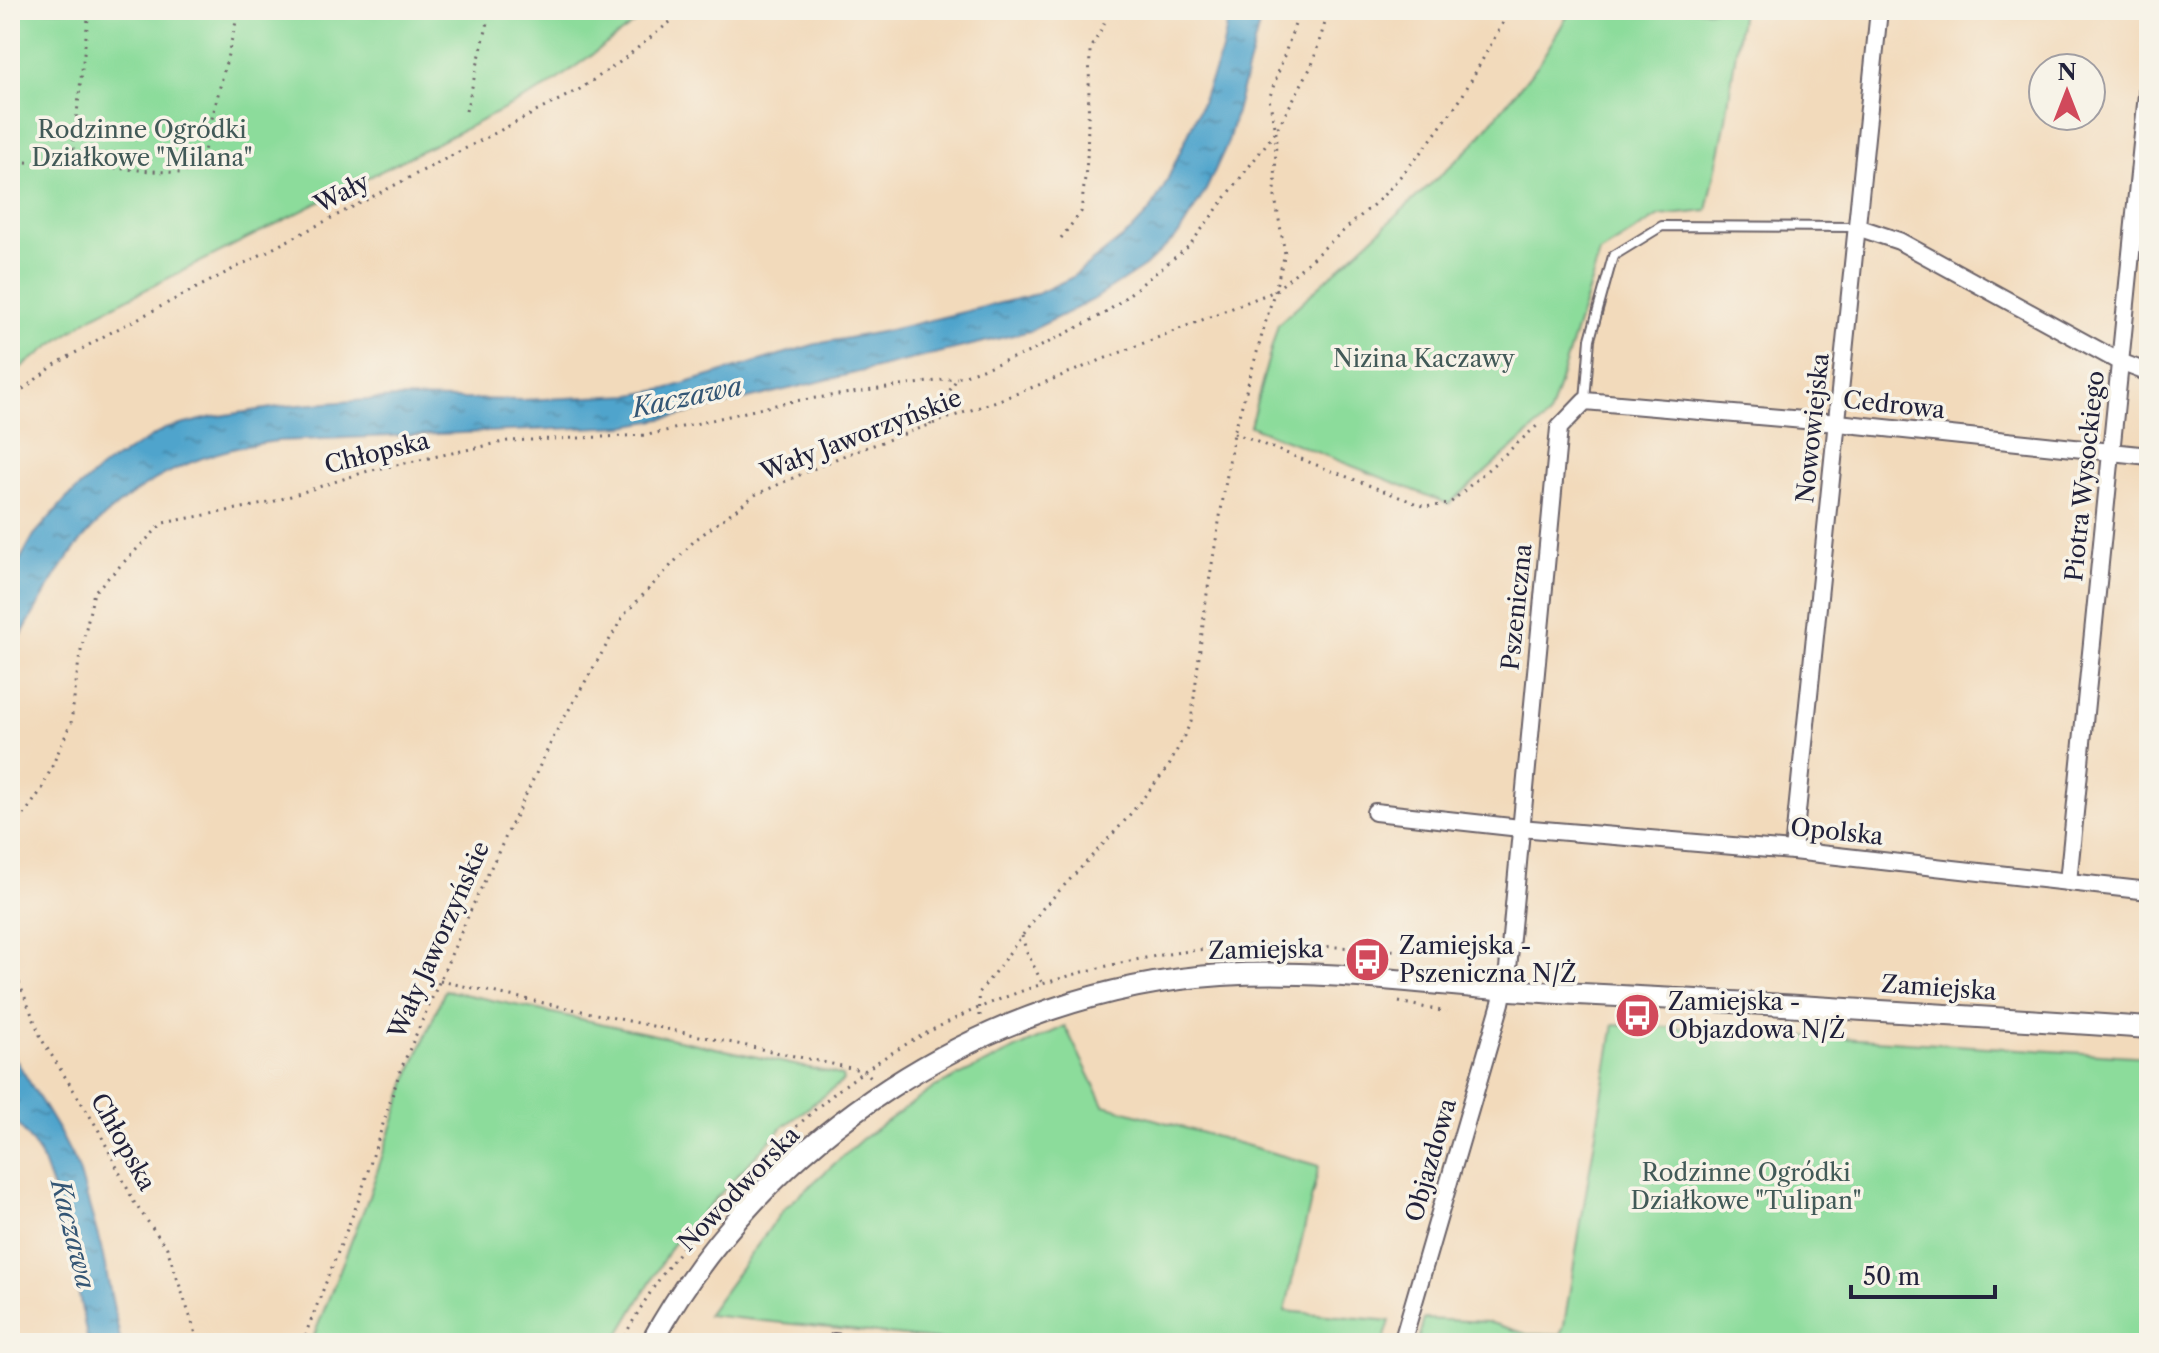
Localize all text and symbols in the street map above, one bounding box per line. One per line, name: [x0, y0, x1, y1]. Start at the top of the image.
north arrow: [2027, 52, 2107, 132]
text: N: [2057, 59, 2077, 86]
park label: Rodzinne Ogródki Działkowe "Milana": [31, 115, 253, 172]
street label: Wały: [309, 166, 375, 219]
park label: Nizina Kaczawy: [1333, 344, 1516, 373]
street label: Nowowiejska: [1790, 351, 1835, 504]
street label: Piotra Wysockiego: [2059, 369, 2110, 583]
water label: Kaczawa: [627, 370, 746, 425]
street label: Wały Jaworzyńskie: [755, 383, 965, 487]
street label: Cedrowa: [1842, 385, 1947, 424]
street label: Chłopska: [322, 425, 433, 480]
street label: Pszeniczna: [1495, 542, 1538, 672]
street label: Opolska: [1789, 812, 1885, 851]
street label: Wały Jaworzyńskie: [382, 837, 495, 1044]
place label: Zamiejska - Pszeniczna N/Ż: [1399, 931, 1576, 988]
street label: Zamiejska: [1208, 934, 1324, 965]
bus stop icon: Zamiejska - Pszeniczna N/Ż: [1344, 936, 1392, 984]
street label: Zamiejska: [1881, 969, 1998, 1006]
place label: Zamiejska - Objazdowa N/Ż: [1668, 987, 1845, 1044]
bus stop icon: Zamiejska - Objazdowa N/Ż: [1613, 992, 1661, 1040]
street label: Chłopska: [85, 1088, 162, 1196]
street label: Objazdowa: [1399, 1095, 1462, 1225]
street label: Nowodworska: [672, 1120, 806, 1257]
park label: Rodzinne Ogródki Działkowe "Tulipan": [1631, 1158, 1861, 1215]
water label: Kaczawa: [43, 1174, 102, 1293]
scale bar: [1851, 1249, 1995, 1299]
text: 50 m: [1863, 1262, 1920, 1291]

